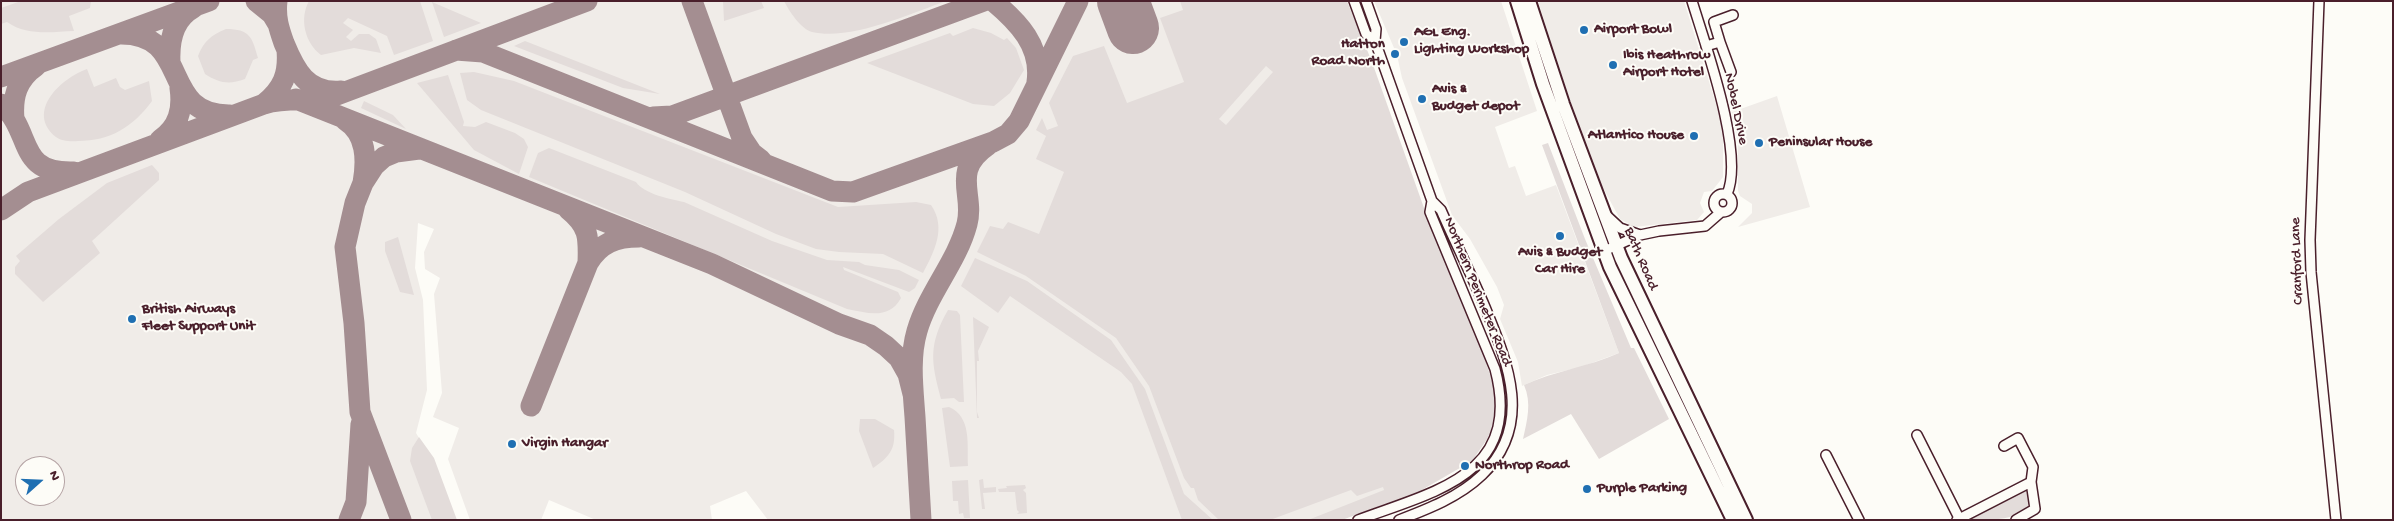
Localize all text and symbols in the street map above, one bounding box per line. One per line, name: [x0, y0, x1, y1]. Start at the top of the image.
place label: Airport Bowl: [1594, 21, 1672, 39]
place label: AGL Eng. Lighting Workshop: [1414, 24, 1529, 59]
marker: Airport Bowl: [1578, 24, 1590, 36]
place label: Hatton Road North: [1312, 36, 1385, 71]
marker: AGL Eng. Lighting Workshop: [1398, 36, 1410, 48]
place label: Ibis Heathrow Airport Hotel: [1623, 47, 1710, 82]
marker: Hatton Road North: [1389, 48, 1401, 60]
marker: Ibis Heathrow Airport Hotel: [1607, 59, 1619, 71]
street label: Nobel Drive: [1719, 72, 1751, 146]
place label: Avis & Budget depot: [1432, 81, 1519, 116]
marker: Avis & Budget depot: [1416, 93, 1428, 105]
place label: Atlantico House: [1588, 127, 1684, 145]
marker: Atlantico House: [1688, 130, 1700, 142]
place label: Peninsular House: [1769, 134, 1872, 152]
marker: Peninsular House: [1753, 137, 1765, 149]
street label: Northern Perimeter Road: [1439, 215, 1515, 369]
street label: Cranford Lane: [2287, 217, 2309, 305]
street label: Bath Road: [1619, 225, 1661, 293]
marker: Avis & Budget Car Hire: [1554, 230, 1566, 242]
place label: Avis & Budget Car Hire: [1518, 244, 1602, 279]
place label: British Airways Fleet Support Unit: [142, 301, 255, 336]
marker: British Airways Fleet Support Unit: [126, 313, 138, 325]
place label: Virgin Hangar: [522, 435, 608, 453]
marker: Virgin Hangar: [506, 438, 518, 450]
north arrow: [15, 456, 65, 506]
place label: Northrop Road: [1475, 457, 1569, 475]
marker: Northrop Road: [1459, 460, 1471, 472]
text: N: [44, 469, 63, 483]
place label: Purple Parking: [1597, 480, 1687, 498]
marker: Purple Parking: [1581, 483, 1593, 495]

